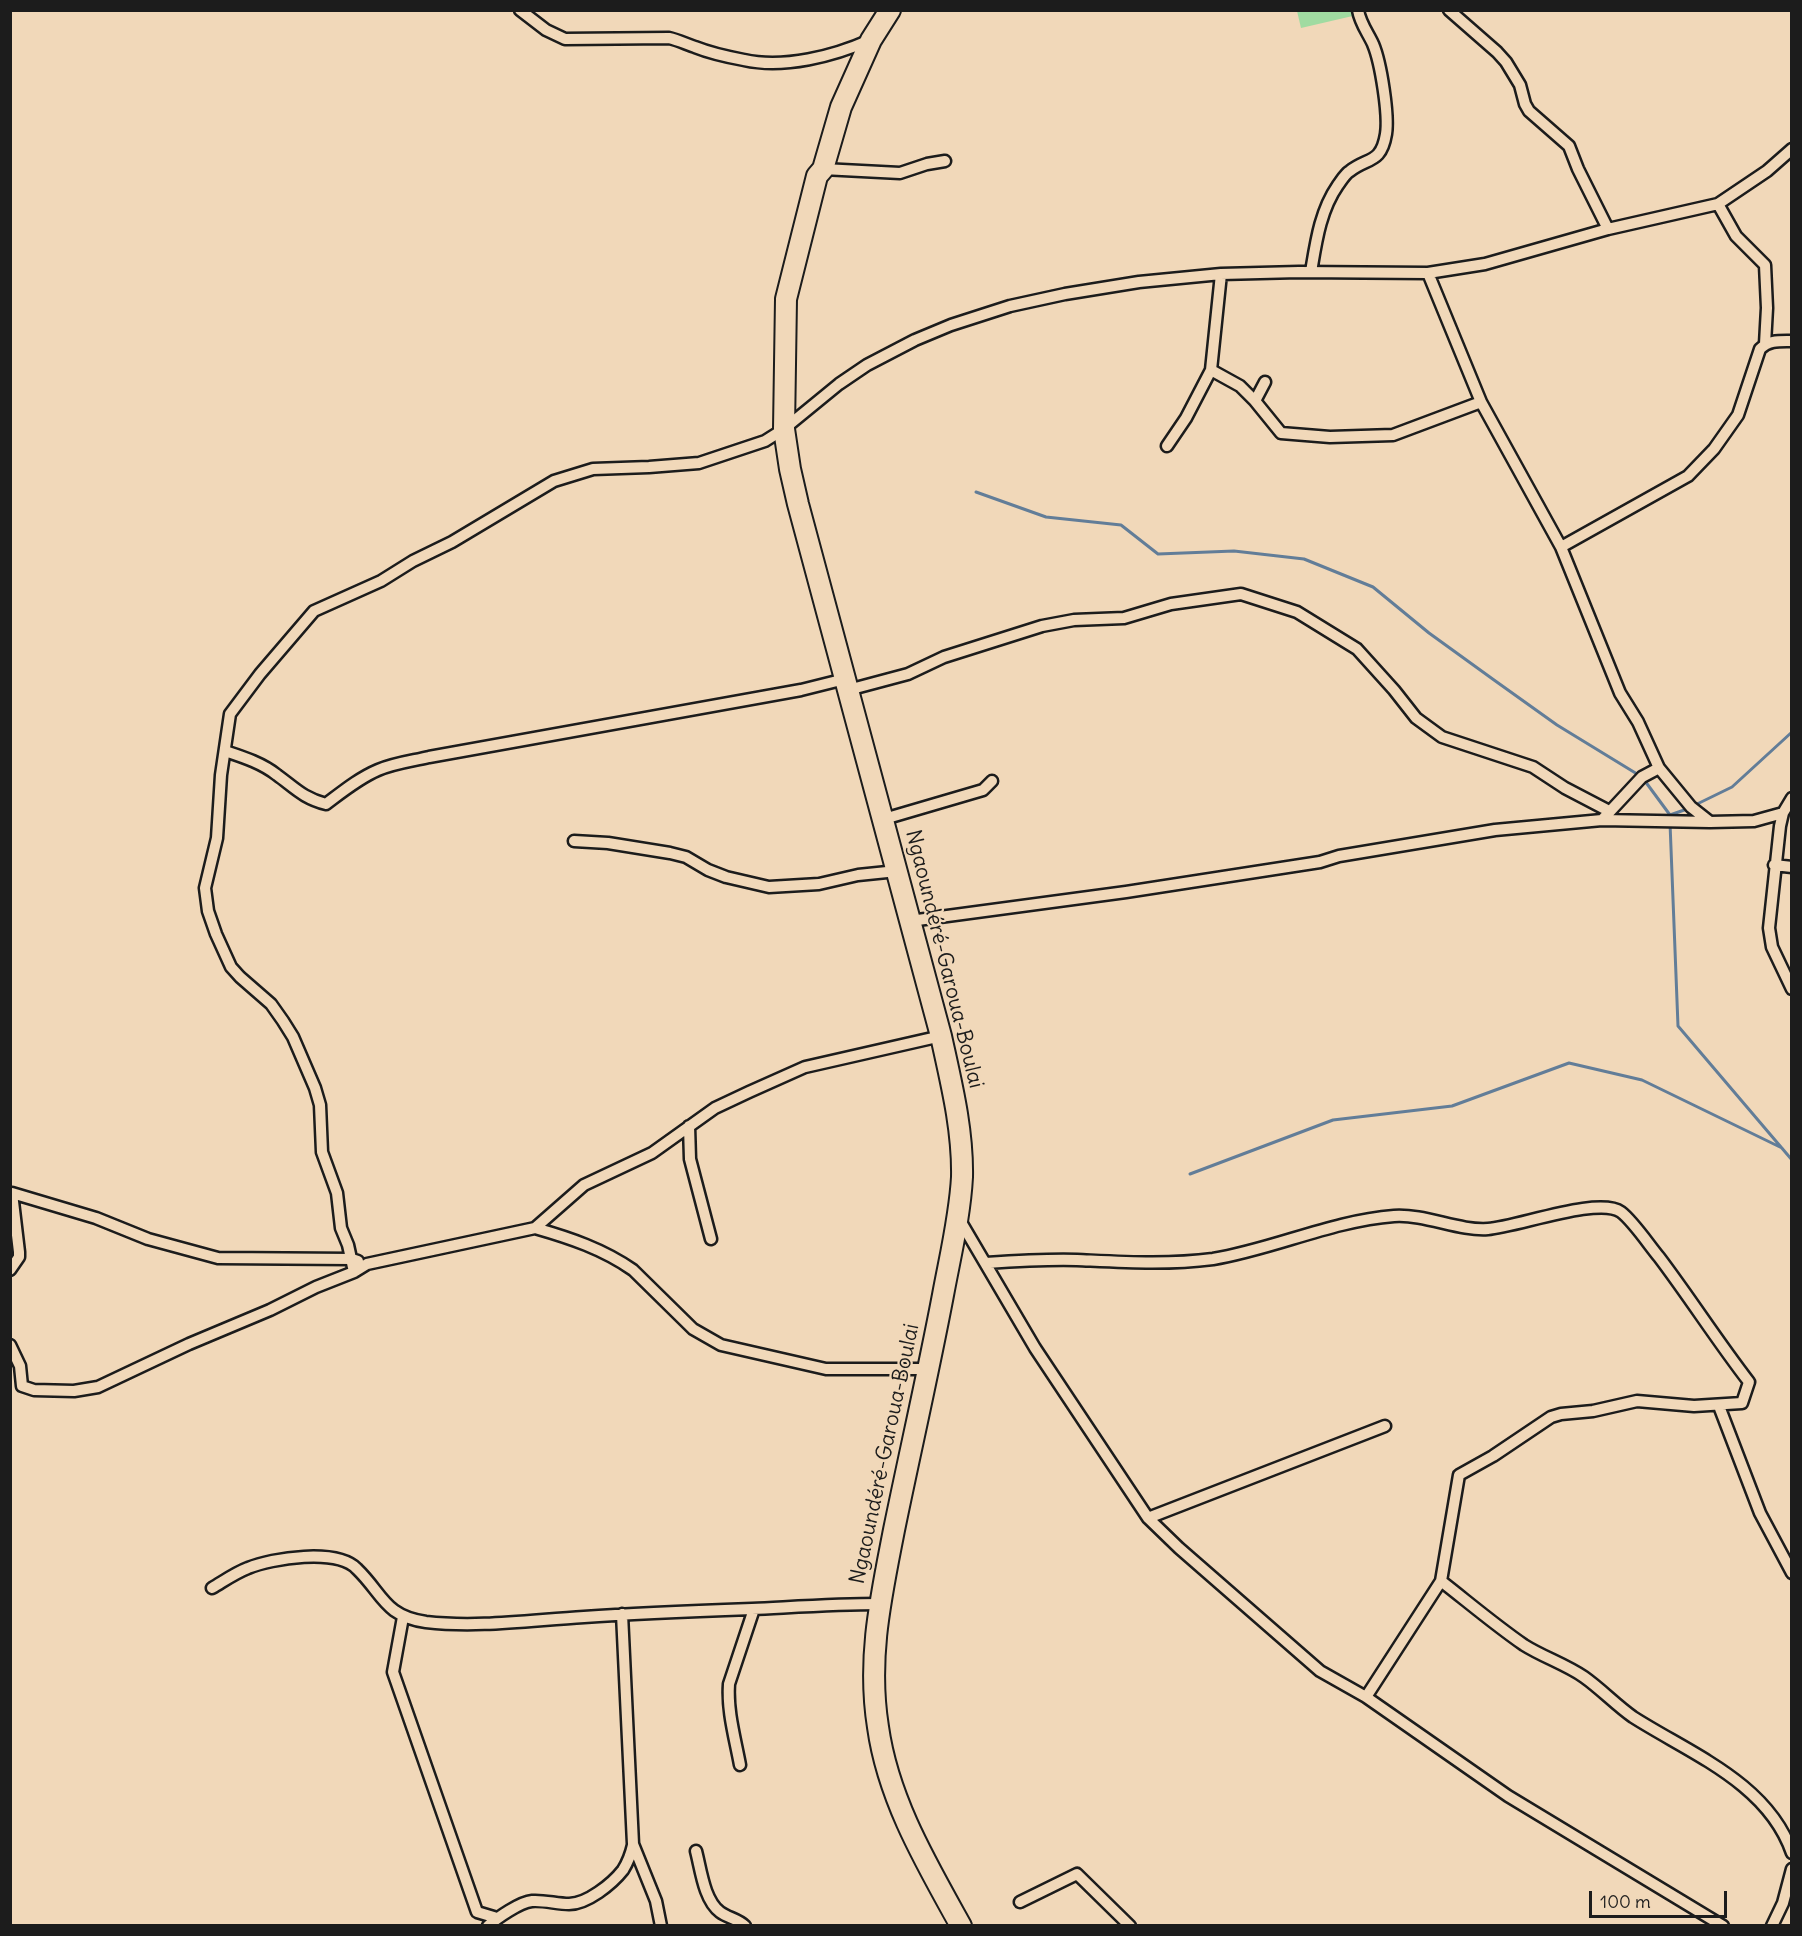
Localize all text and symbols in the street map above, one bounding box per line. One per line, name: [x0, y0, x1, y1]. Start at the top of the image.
street label: Ngaoundéré-Garoua-Boulai: [900, 827, 988, 1091]
street label: Ngaoundéré-Garoua-Boulai: [845, 1322, 925, 1586]
scale bar: [1592, 1879, 1730, 1917]
text: 100 m: [1600, 1890, 1651, 1913]

